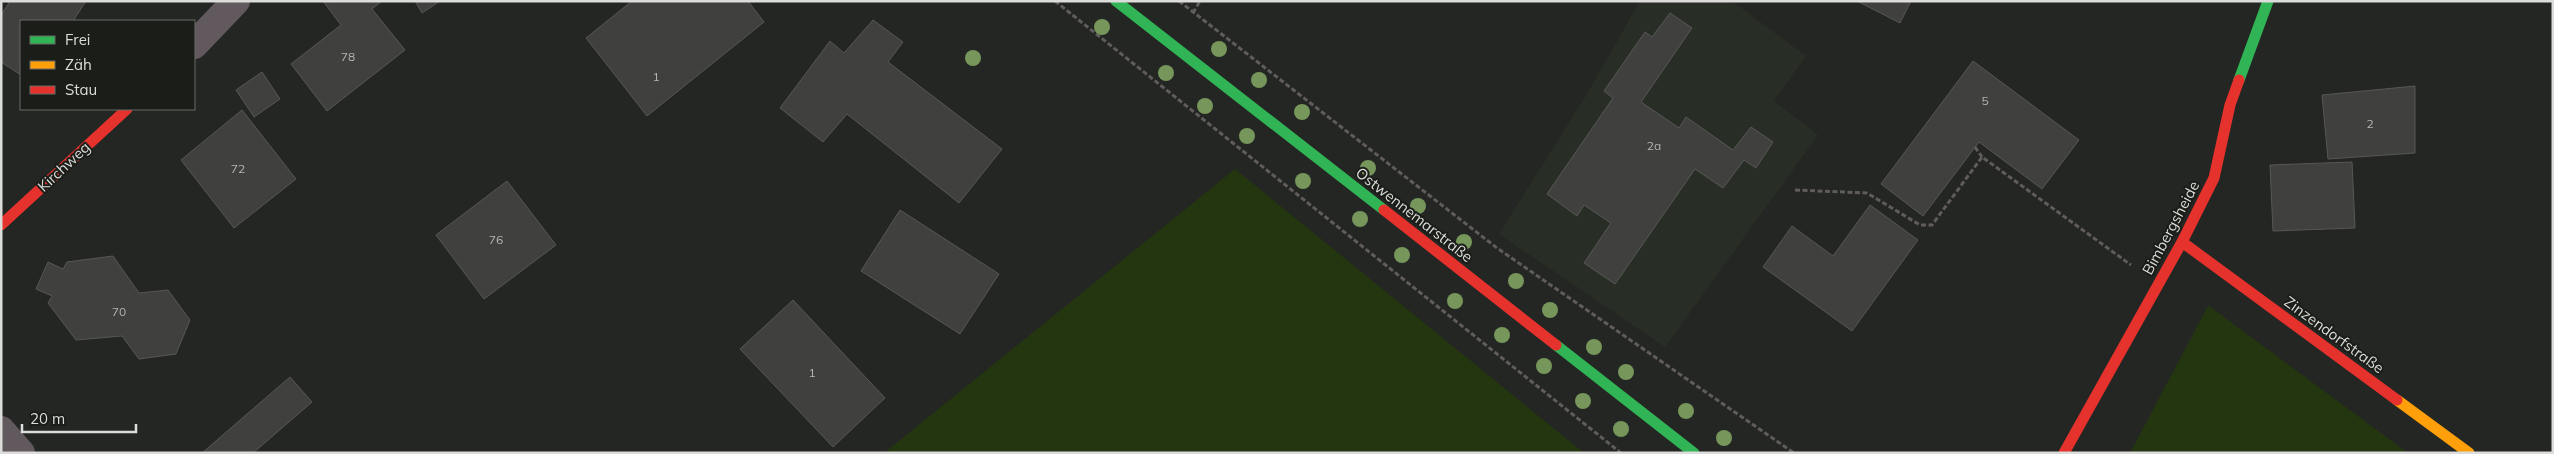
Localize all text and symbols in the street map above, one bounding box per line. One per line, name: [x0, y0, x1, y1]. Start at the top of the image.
legend: [20, 20, 195, 110]
text: Frei: [65, 30, 90, 49]
house number: 78: [341, 49, 355, 64]
text: Zäh: [65, 55, 92, 74]
house number: 1: [652, 69, 660, 84]
text: Stau: [65, 80, 97, 99]
house number: 5: [1981, 93, 1989, 108]
house number: 2: [2366, 116, 2374, 131]
street label: Kirchweg: [34, 138, 94, 196]
house number: 2a: [1647, 138, 1661, 153]
house number: 72: [231, 161, 245, 176]
street label: Ostwennemarstraße: [1352, 163, 1477, 266]
street label: Bimbergsheide: [2138, 178, 2203, 278]
house number: 76: [489, 232, 503, 247]
street label: Zinzendorfstraße: [2281, 292, 2388, 377]
house number: 70: [112, 304, 126, 319]
house number: 1: [808, 365, 816, 380]
scale bar: [22, 402, 136, 434]
text: 20 m: [30, 409, 65, 428]

